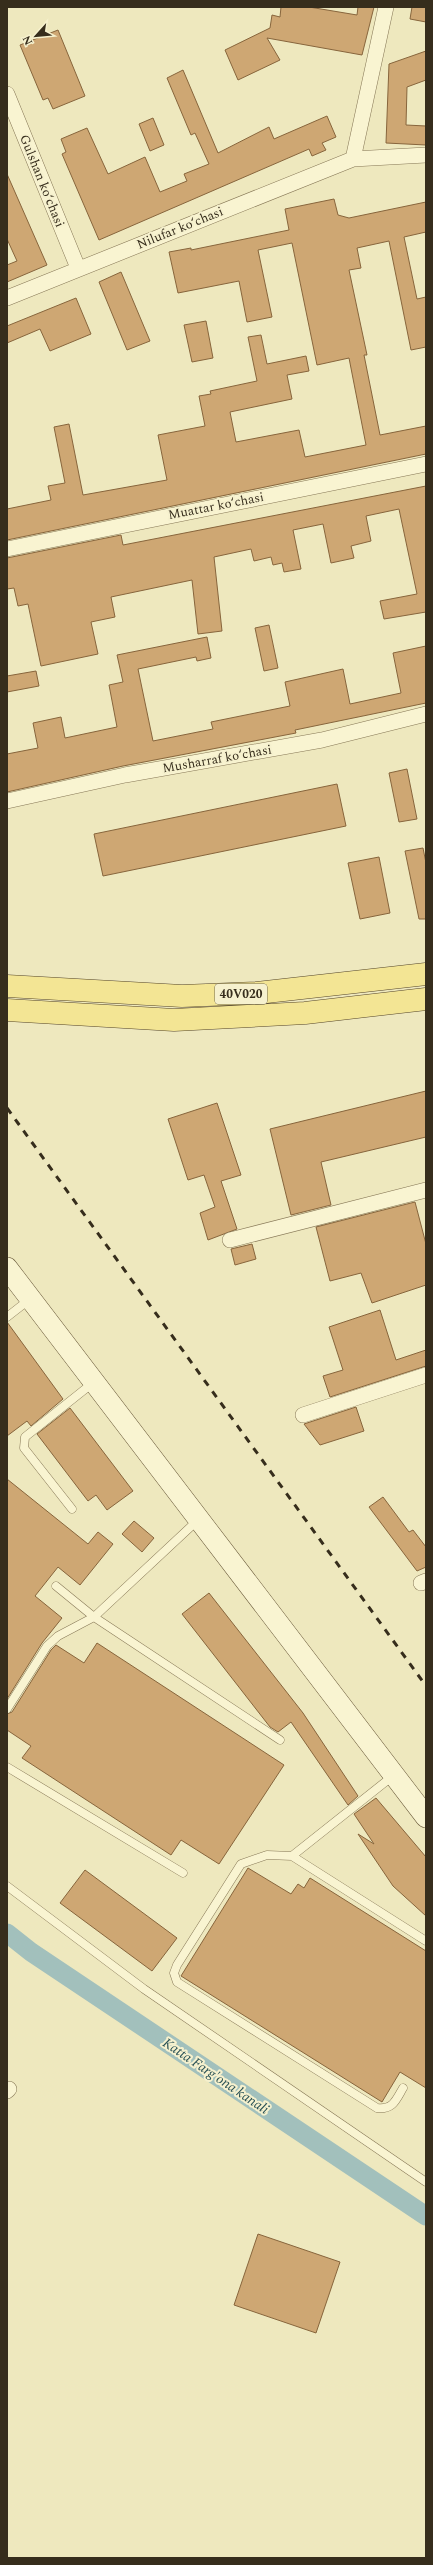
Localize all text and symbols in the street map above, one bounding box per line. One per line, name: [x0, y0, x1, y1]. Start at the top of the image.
north arrow: [16, 16, 56, 56]
text: N: [18, 32, 37, 48]
street label: Gulshan koʻchasi: [14, 132, 70, 230]
street label: Nilufar koʻchasi: [134, 202, 226, 254]
street label: Muattar koʻchasi: [166, 487, 266, 525]
street label: Musharraf koʻchasi: [161, 740, 273, 778]
road number: 40V020: [215, 984, 267, 1004]
water label: Katta Farg'ona kanali: [158, 2032, 274, 2120]

